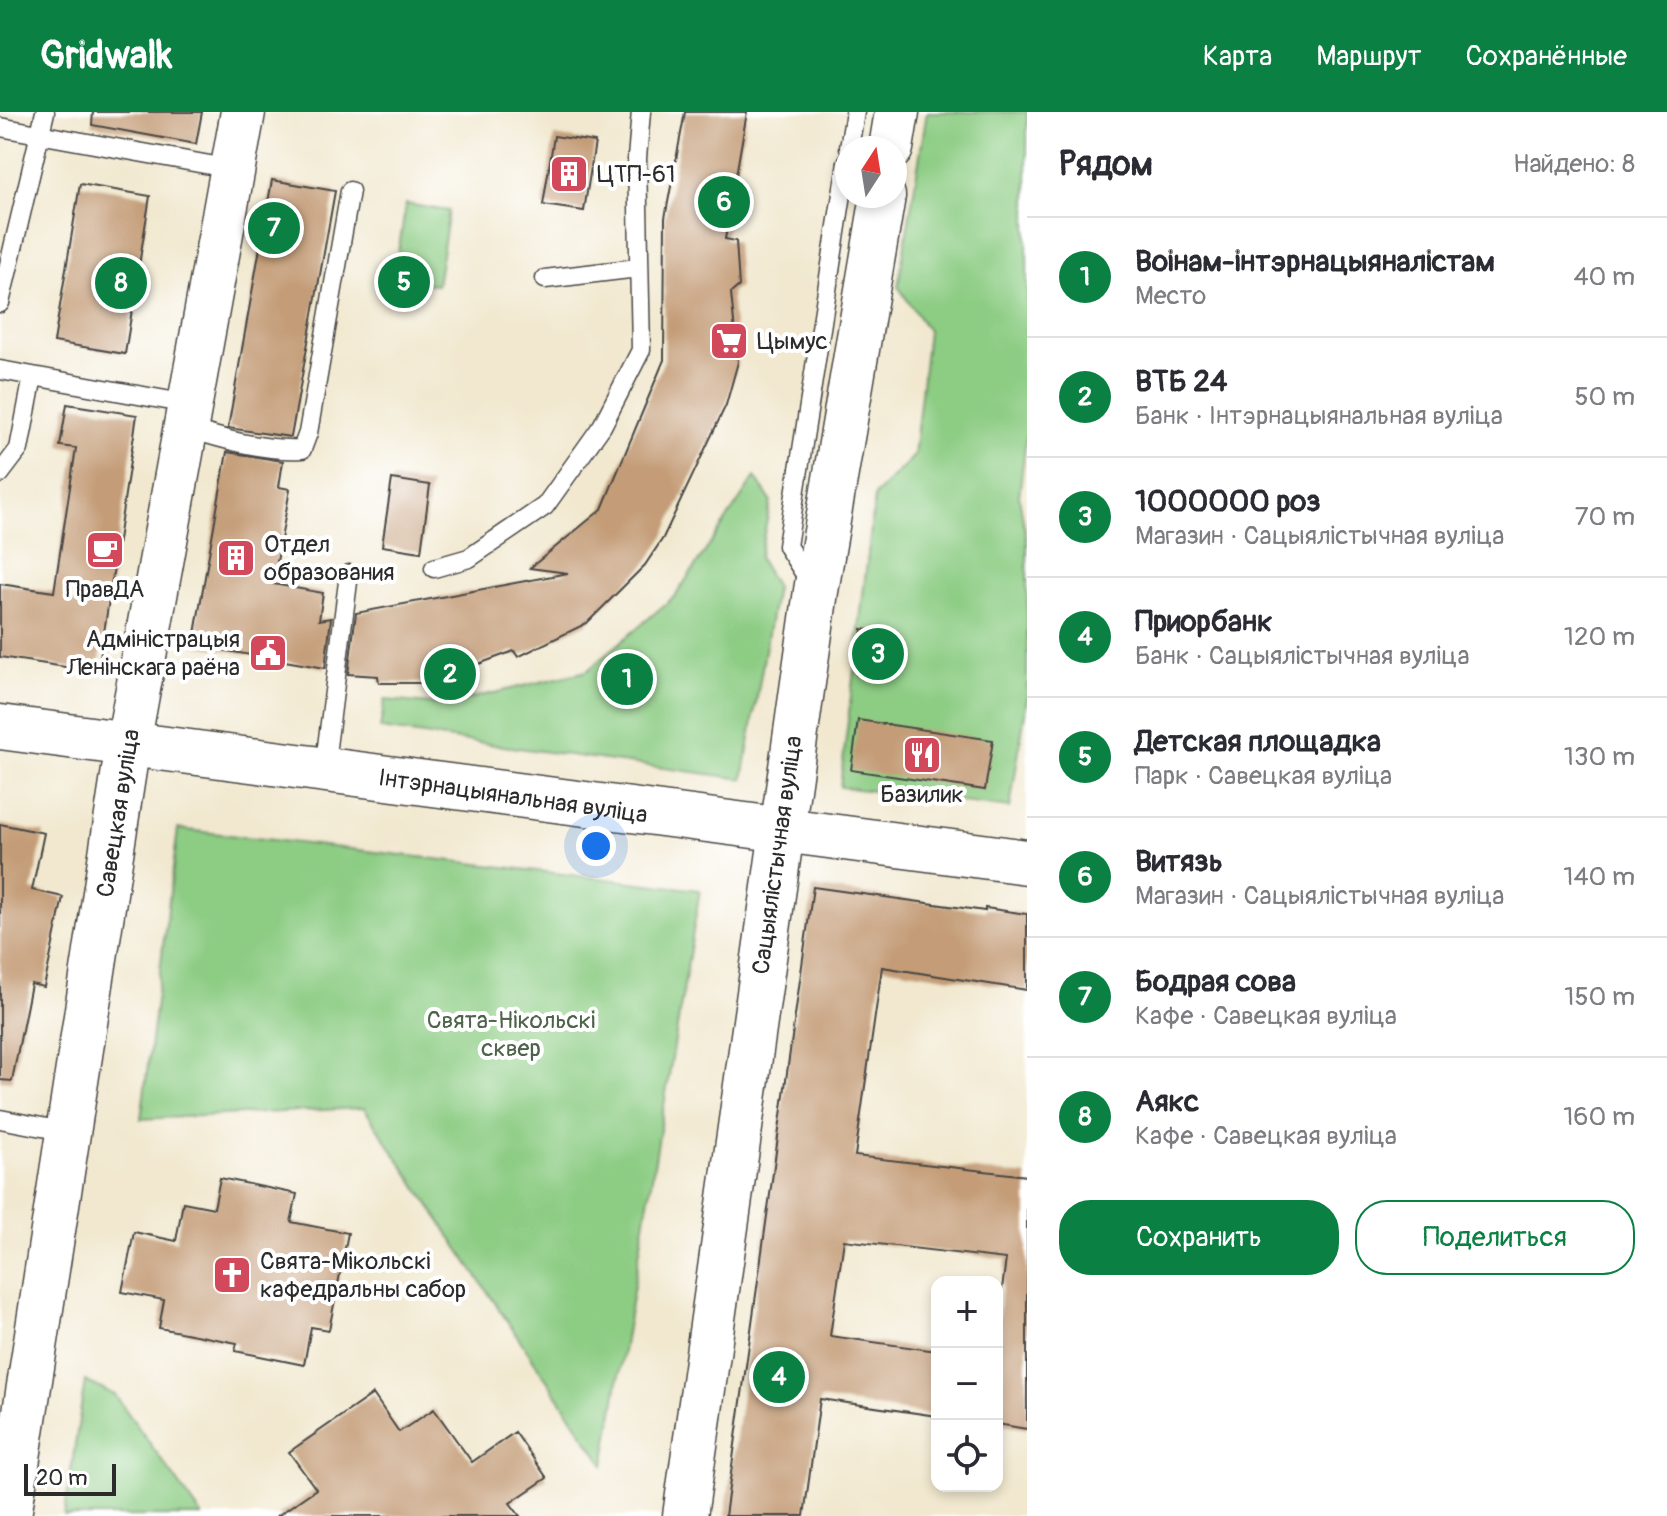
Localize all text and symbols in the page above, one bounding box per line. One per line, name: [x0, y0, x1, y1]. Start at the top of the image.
text: Gridwalk: [40, 32, 172, 80]
text: Карта: [1203, 39, 1272, 74]
text: Маршрут: [1316, 39, 1422, 74]
text: Сохранённые: [1466, 39, 1627, 74]
north arrow: [835, 136, 907, 208]
text: Рядом: [1059, 143, 1153, 186]
text: Найдено: 8: [1513, 148, 1635, 180]
building icon: ЦТП-61: [548, 153, 590, 195]
place label: ЦТП-61: [597, 160, 675, 189]
pin: 6: [698, 172, 750, 232]
pin: 7: [248, 198, 300, 258]
text: Воінам-інтэрнацыяналістам: [1135, 243, 1495, 280]
pin: 5: [378, 252, 430, 312]
pin: 8: [95, 253, 147, 313]
text: 1: [1080, 261, 1090, 293]
text: 40 m: [1573, 261, 1635, 293]
text: Место: [1135, 280, 1206, 312]
supermarket icon: Цымус: [708, 320, 750, 362]
place label: Цымус: [757, 327, 828, 356]
text: ВТБ 24: [1135, 363, 1227, 400]
text: 2: [1078, 381, 1092, 413]
text: 50 m: [1574, 381, 1635, 413]
text: Банк · Інтэрнацыянальная вуліца: [1135, 400, 1503, 432]
text: 1000000 роз: [1135, 483, 1321, 520]
text: 3: [1078, 501, 1092, 533]
text: 70 m: [1575, 501, 1635, 533]
text: Магазин · Сацыялістычная вуліца: [1135, 520, 1504, 552]
cafe icon: ПравДА: [84, 529, 126, 571]
place label: Отдел образования: [264, 530, 395, 587]
building icon: Отдел образования: [215, 537, 257, 579]
place label: ПравДА: [66, 575, 144, 604]
text: Приорбанк: [1135, 603, 1272, 640]
text: 4: [1077, 621, 1093, 653]
text: 120 m: [1564, 621, 1635, 653]
pin: 3: [852, 624, 904, 684]
place label: Адміністрацыя Ленінскага раёна: [66, 625, 240, 682]
public building icon: Адміністрацыя Ленінскага раёна: [247, 632, 289, 674]
text: Банк · Сацыялістычная вуліца: [1135, 640, 1470, 672]
pin: 2: [424, 644, 476, 704]
pin: 1: [601, 649, 653, 709]
text: Детская площадка: [1135, 723, 1381, 760]
street label: Савецкая вуліца: [91, 727, 146, 899]
street label: Сацыялістычная вуліца: [746, 734, 809, 976]
restaurant icon: Базилик: [901, 734, 943, 776]
text: 5: [1078, 741, 1092, 773]
text: 130 m: [1564, 741, 1635, 773]
text: Парк · Савецкая вуліца: [1135, 760, 1392, 792]
street label: Інтэрнацыянальная вуліца: [376, 763, 649, 830]
place label: Базилик: [880, 780, 964, 809]
your location: [576, 826, 616, 866]
text: Витязь: [1135, 843, 1223, 880]
text: 6: [1077, 861, 1093, 893]
text: 140 m: [1563, 861, 1635, 893]
text: Магазин · Сацыялістычная вуліца: [1135, 880, 1504, 912]
text: Бодрая сова: [1135, 963, 1296, 1000]
text: 7: [1078, 981, 1092, 1013]
text: 150 m: [1564, 981, 1635, 1013]
text: Кафе · Савецкая вуліца: [1135, 1000, 1397, 1032]
park label: Свята-Нікольскі сквер: [427, 1006, 595, 1063]
text: Аякс: [1135, 1083, 1199, 1120]
text: 8: [1078, 1101, 1092, 1133]
text: 160 m: [1563, 1101, 1635, 1133]
text: Кафе · Савецкая вуліца: [1135, 1120, 1397, 1152]
button: Сохранить: [1059, 1200, 1339, 1275]
button: Поделиться: [1355, 1200, 1635, 1275]
place label: Свята-Мікольскі кафедральны сабор: [260, 1247, 466, 1304]
church icon: Свята-Мікольскі кафедральны сабор: [211, 1254, 253, 1296]
map controls: [931, 1276, 1003, 1492]
button: +: [931, 1276, 1003, 1348]
pin: 4: [753, 1347, 805, 1407]
button: −: [931, 1348, 1003, 1420]
button: locate: [931, 1420, 1003, 1492]
scale bar: [24, 1460, 116, 1496]
text: 20 m: [36, 1464, 88, 1492]

